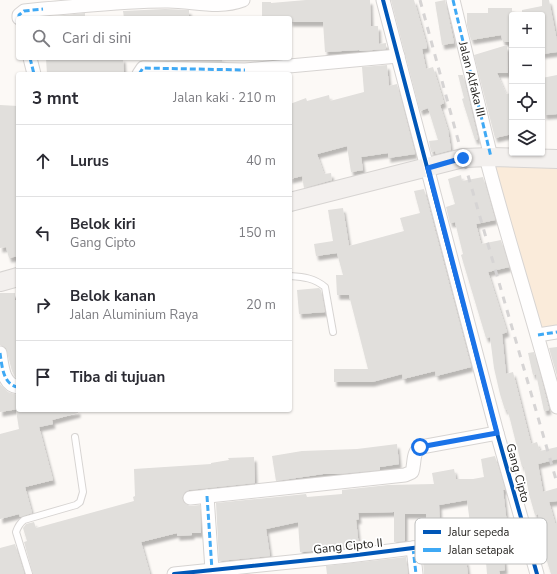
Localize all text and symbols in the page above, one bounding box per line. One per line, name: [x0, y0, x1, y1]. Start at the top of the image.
map controls: [509, 12, 545, 156]
button: +: [509, 12, 545, 48]
search box: [16, 16, 292, 60]
icon: search: [30, 27, 52, 49]
text: Cari di sini: [62, 28, 131, 48]
street label: Jalan Alfaka III: [455, 39, 489, 118]
button: −: [509, 48, 545, 84]
button: locate: [509, 84, 545, 120]
text: 3 mnt: [32, 87, 78, 110]
text: Jalan kaki · 210 m: [173, 89, 276, 107]
button: layers: [509, 120, 545, 156]
route end: [454, 149, 472, 167]
icon: ahead: [32, 150, 54, 172]
text: Lurus: [70, 151, 109, 171]
text: 40 m: [246, 152, 276, 170]
text: Belok kiri: [70, 214, 135, 234]
icon: left: [32, 222, 54, 244]
text: 150 m: [238, 224, 276, 242]
text: Gang Cipto: [70, 234, 136, 252]
text: Belok kanan: [70, 286, 156, 306]
icon: right: [32, 294, 54, 316]
text: 20 m: [246, 296, 276, 314]
text: Jalan Aluminium Raya: [70, 306, 198, 324]
icon: arrive: [32, 366, 54, 388]
text: Tiba di tujuan: [70, 367, 165, 387]
route start: [411, 438, 429, 456]
street label: Gang Cipto: [502, 442, 534, 505]
legend: [415, 518, 547, 564]
text: Jalur sepeda: [447, 525, 509, 540]
street label: Gang Cipto II: [312, 534, 384, 558]
text: Jalan setapak: [447, 543, 515, 558]

